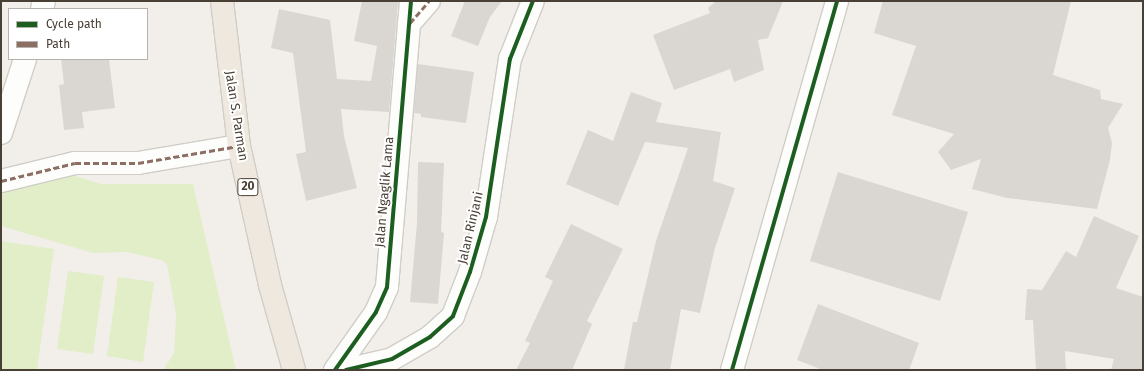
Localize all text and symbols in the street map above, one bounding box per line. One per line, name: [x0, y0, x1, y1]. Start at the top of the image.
legend: [8, 8, 148, 60]
text: Cycle path: [46, 17, 102, 31]
text: Path: [46, 37, 70, 51]
street label: Jalan S. Parman: [221, 70, 251, 162]
street label: Jalan Ngaglik Lama: [372, 136, 398, 248]
road number: 20: [237, 177, 259, 197]
street label: Jalan Rinjani: [455, 190, 487, 266]

